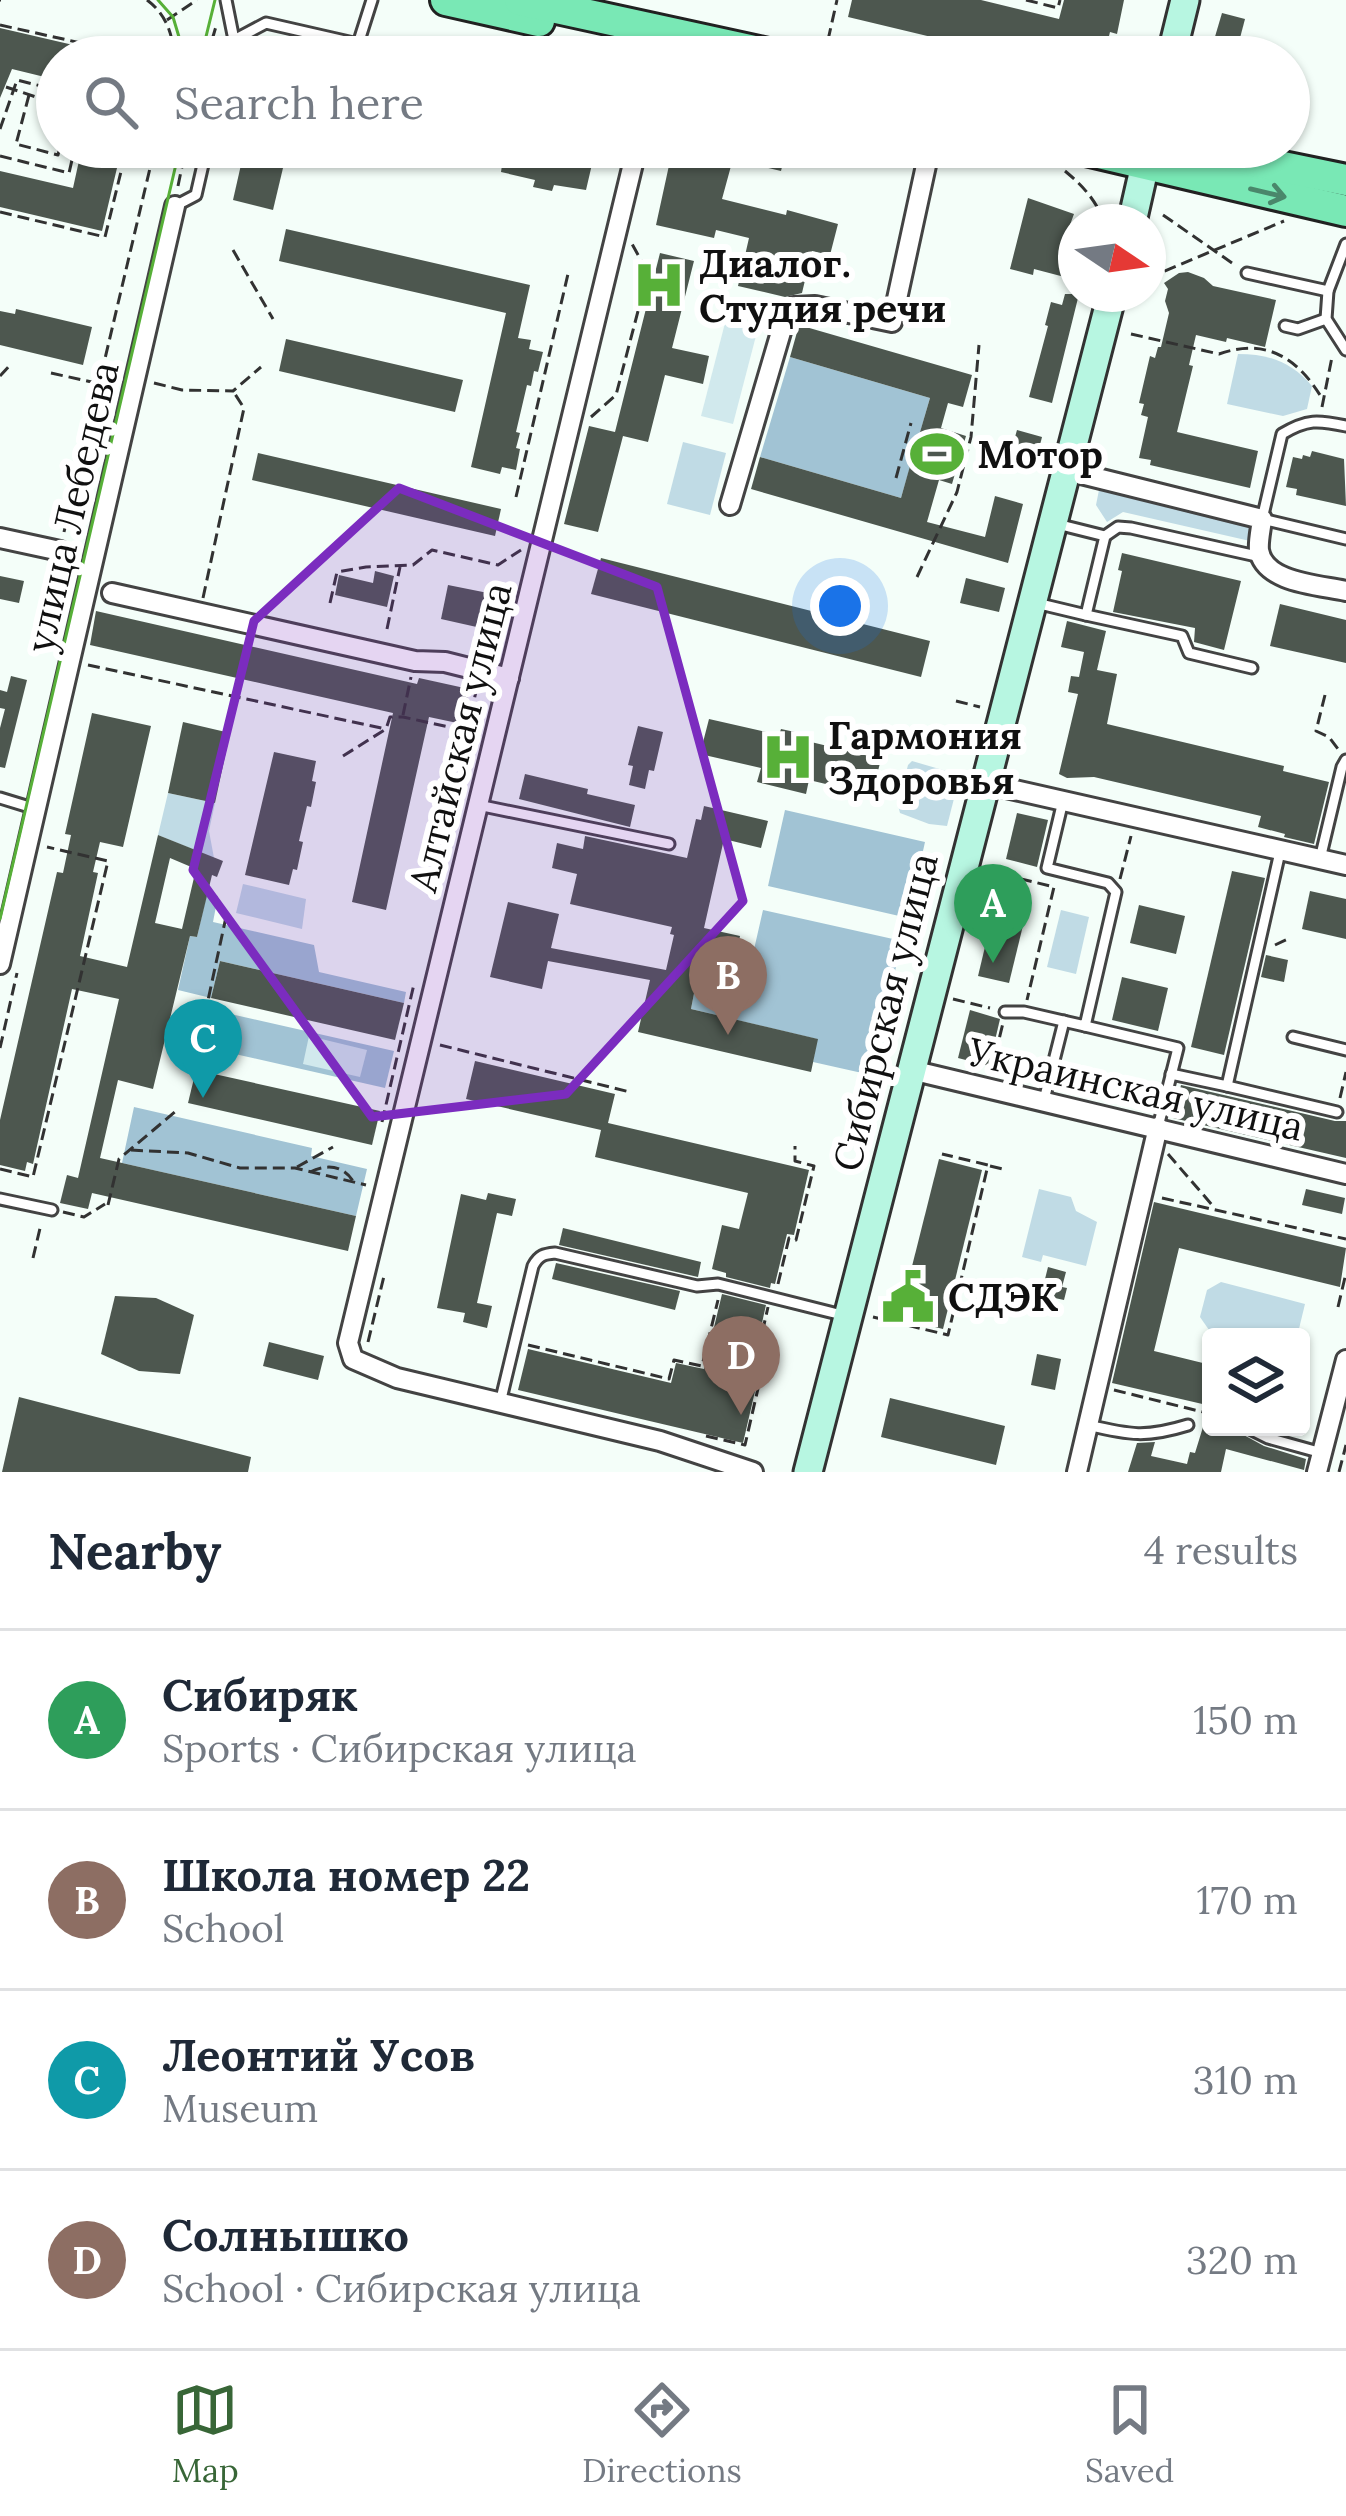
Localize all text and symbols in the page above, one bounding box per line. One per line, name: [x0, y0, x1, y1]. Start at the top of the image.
search box: [36, 36, 1310, 168]
icon: search: [78, 69, 144, 135]
text: Search here: [174, 74, 424, 131]
one-way arrow: [1249, 183, 1287, 205]
north arrow: [1058, 204, 1166, 312]
place label: Диалог. Студия речи: [699, 238, 946, 333]
hospital icon: Диалог. Студия речи: [630, 256, 688, 314]
street label: улица Лебедева: [14, 357, 130, 657]
sports icon: Мотор: [908, 425, 966, 483]
place label: Мотор: [977, 429, 1103, 479]
your location: [810, 576, 870, 636]
street label: Алтайская улица: [397, 577, 523, 898]
place label: Гармония Здоровья: [828, 710, 1022, 805]
hospital icon: Гармония Здоровья: [759, 728, 817, 786]
street label: Сибирская улица: [821, 848, 949, 1176]
pin: A: [954, 864, 1032, 963]
pin: B: [689, 936, 767, 1035]
pin: C: [164, 999, 242, 1098]
street label: Украинская улица: [963, 1026, 1308, 1152]
public building icon: СДЭК: [879, 1268, 937, 1326]
place label: СДЭК: [948, 1272, 1058, 1322]
pin: D: [702, 1316, 780, 1415]
map controls: [1202, 1328, 1310, 1436]
button: layers: [1202, 1328, 1310, 1436]
text: Nearby: [48, 1518, 221, 1583]
text: 4 results: [1144, 1525, 1298, 1575]
text: Сибиряк: [162, 1666, 358, 1723]
text: A: [74, 1695, 100, 1745]
text: 150 m: [1193, 1695, 1298, 1745]
text: Sports · Сибирская улица: [162, 1723, 637, 1773]
text: Школа номер 22: [162, 1846, 530, 1903]
text: B: [74, 1875, 100, 1925]
text: 170 m: [1196, 1875, 1298, 1925]
text: School: [162, 1903, 284, 1953]
text: Леонтий Усов: [162, 2026, 475, 2083]
text: C: [74, 2055, 100, 2105]
text: 310 m: [1193, 2055, 1298, 2105]
text: Museum: [162, 2083, 318, 2133]
text: Солнышко: [162, 2206, 409, 2263]
text: D: [72, 2235, 102, 2285]
text: 320 m: [1186, 2235, 1298, 2285]
text: School · Сибирская улица: [162, 2263, 641, 2313]
tab: Map: [172, 2377, 239, 2491]
tab: Directions: [582, 2377, 742, 2491]
tab: Saved: [1085, 2377, 1174, 2491]

